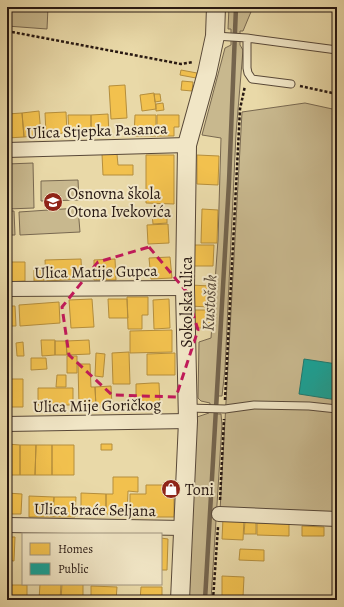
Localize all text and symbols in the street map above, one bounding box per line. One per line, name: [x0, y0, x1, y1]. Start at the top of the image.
street label: Ulica Stjepka Pasanca: [26, 118, 168, 144]
place label: Osnovna škola Otona Ivekovića: [67, 183, 172, 223]
school or university icon: Osnovna škola Otona Ivekovića: [42, 191, 64, 213]
street label: Sokolska ulica: [176, 256, 198, 348]
street label: Ulica Matije Gupca: [34, 260, 158, 284]
water label: Kustošak: [197, 274, 222, 332]
street label: Ulica Mije Goričkog: [33, 394, 161, 418]
shop icon: Toni: [160, 478, 182, 500]
place label: Toni: [185, 479, 214, 501]
street label: Ulica braće Seljana: [34, 498, 157, 522]
legend: [22, 533, 162, 585]
text: Homes: [58, 541, 93, 557]
text: Public: [58, 561, 89, 577]

